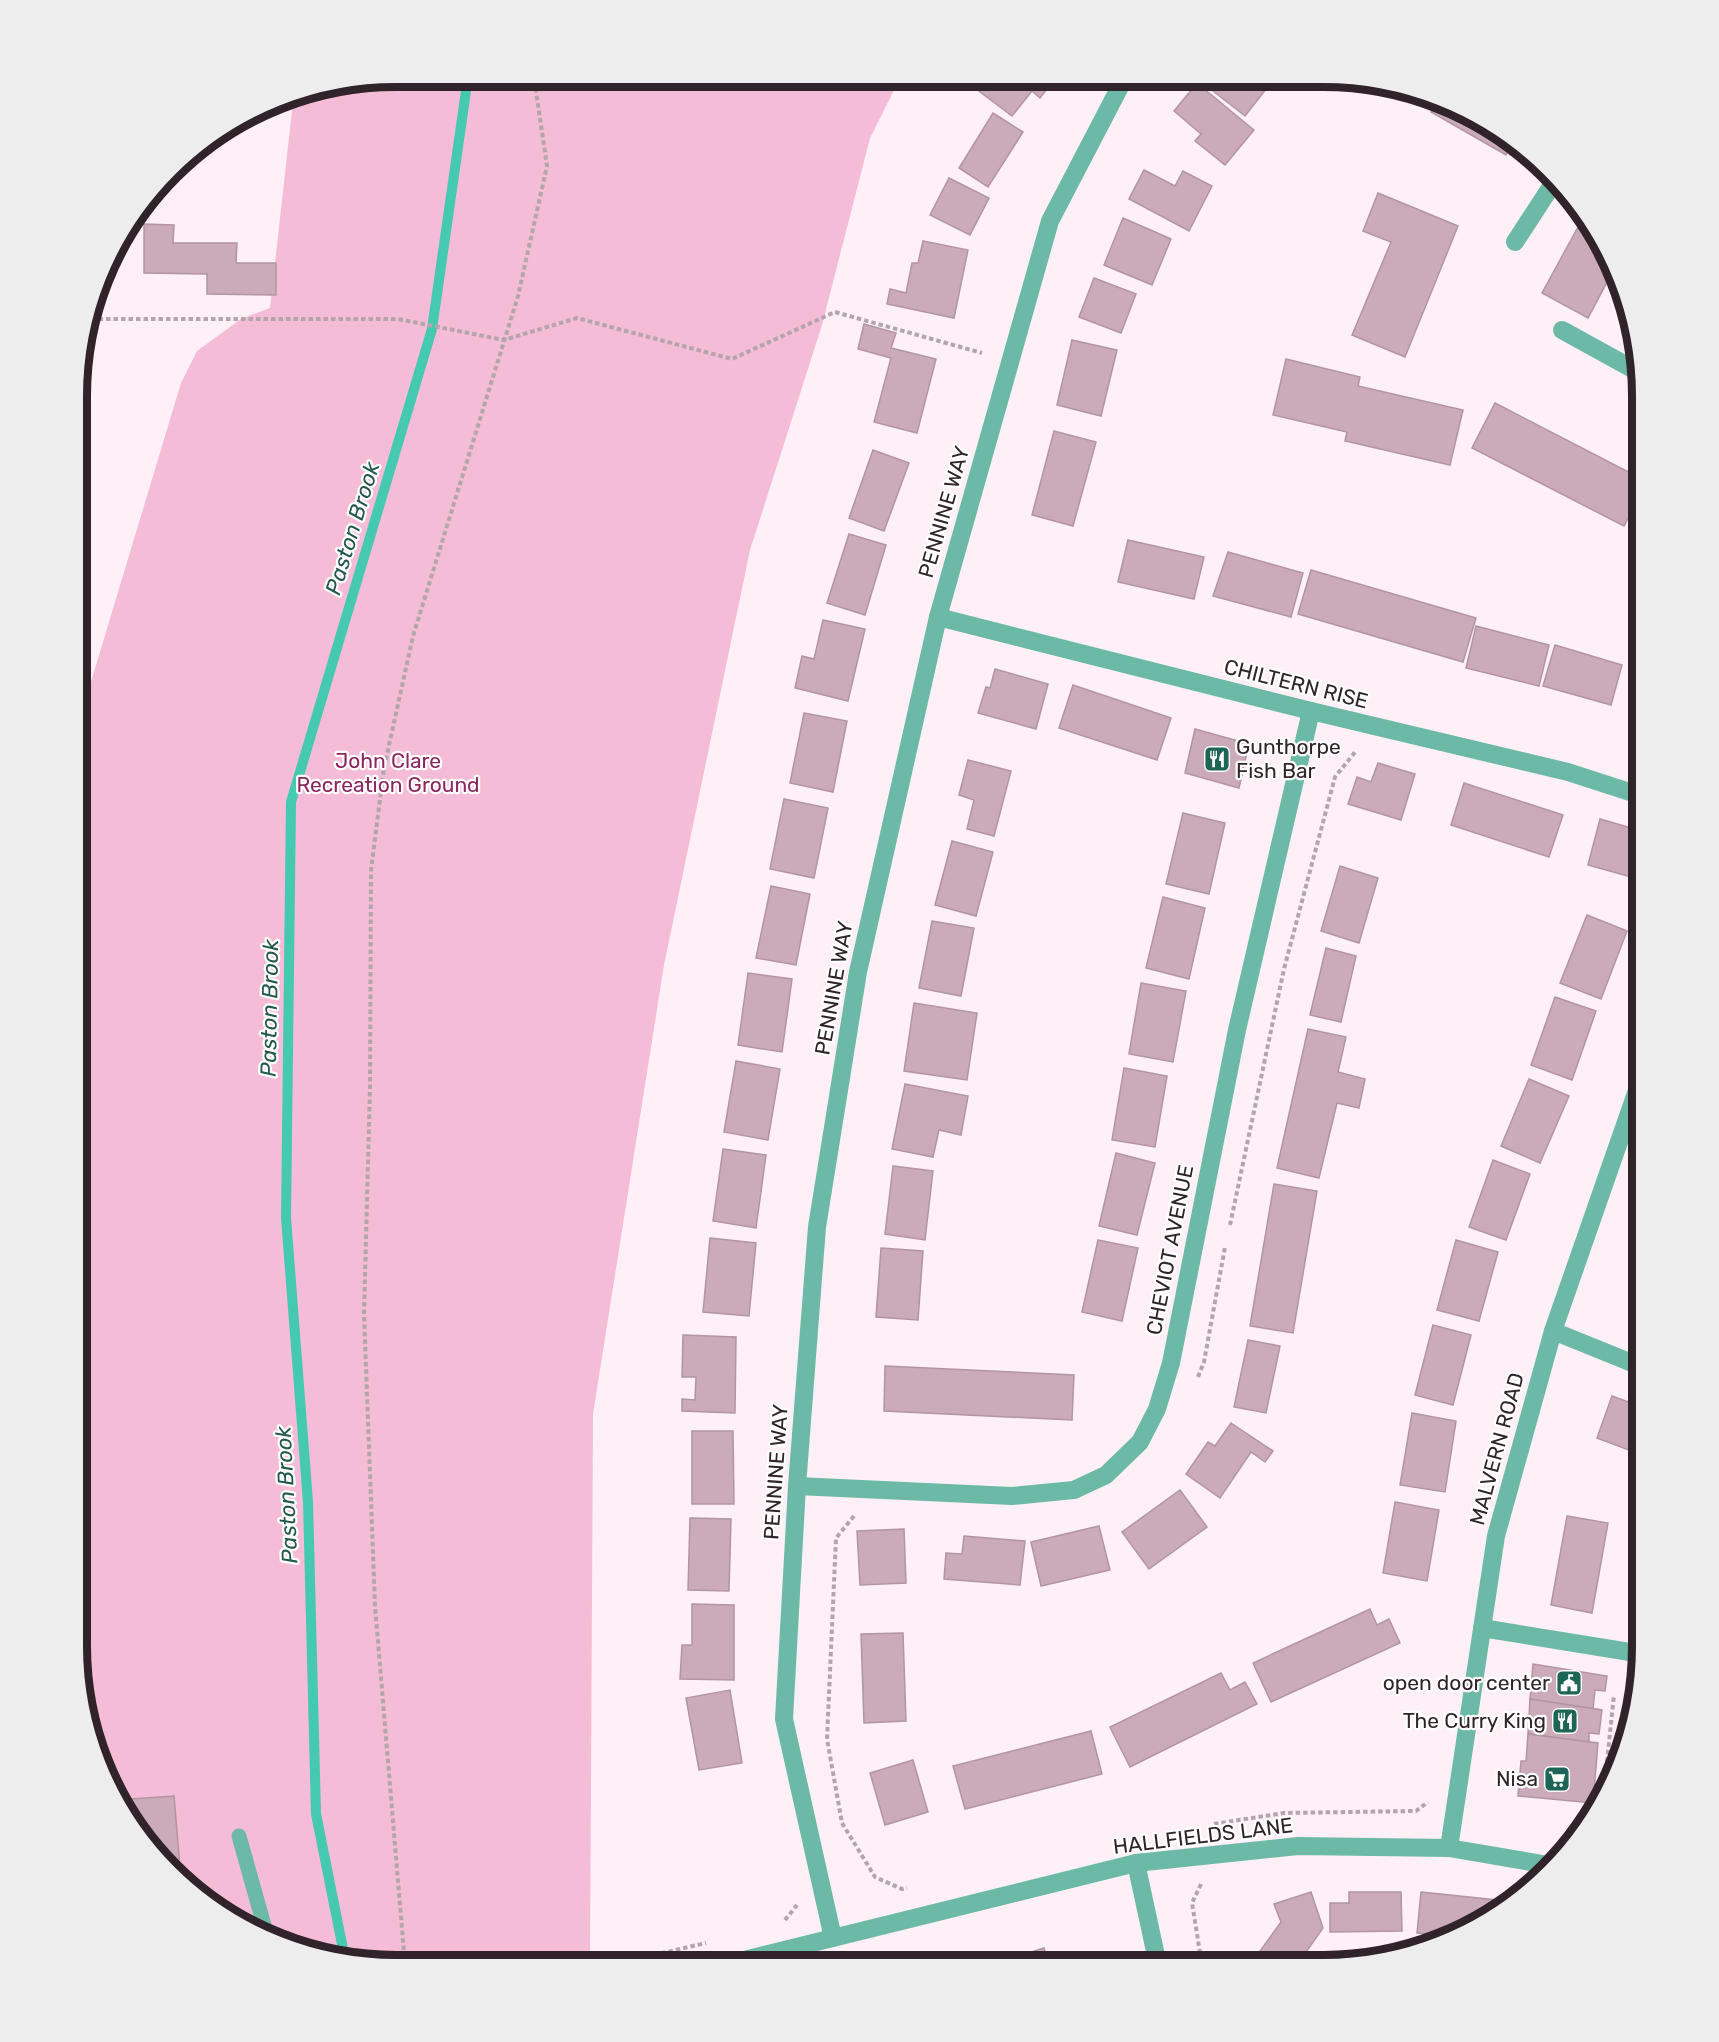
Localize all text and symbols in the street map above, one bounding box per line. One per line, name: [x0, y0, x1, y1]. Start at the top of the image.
street label: PENNINE WAY: [913, 443, 974, 581]
water label: Paston Brook: [319, 458, 386, 598]
street label: CHILTERN RISE: [1221, 654, 1371, 714]
place label: Gunthorpe Fish Bar: [1236, 734, 1341, 783]
restaurant icon: Gunthorpe Fish Bar: [1202, 744, 1232, 774]
park label: John Clare Recreation Ground: [296, 748, 480, 797]
street label: PENNINE WAY: [809, 919, 858, 1057]
water label: Paston Brook: [255, 938, 284, 1077]
street label: CHEVIOT AVENUE: [1141, 1163, 1198, 1337]
street label: MALVERN ROAD: [1464, 1370, 1529, 1528]
street label: PENNINE WAY: [758, 1403, 793, 1541]
water label: Paston Brook: [269, 1425, 304, 1564]
public building icon: open door center: [1554, 1668, 1584, 1698]
place label: open door center: [1383, 1670, 1550, 1695]
restaurant icon: The Curry King: [1550, 1706, 1580, 1736]
place label: The Curry King: [1403, 1708, 1546, 1733]
supermarket icon: Nisa: [1542, 1764, 1572, 1794]
place label: Nisa: [1496, 1766, 1538, 1791]
street label: HALLFIELDS LANE: [1112, 1812, 1294, 1859]

